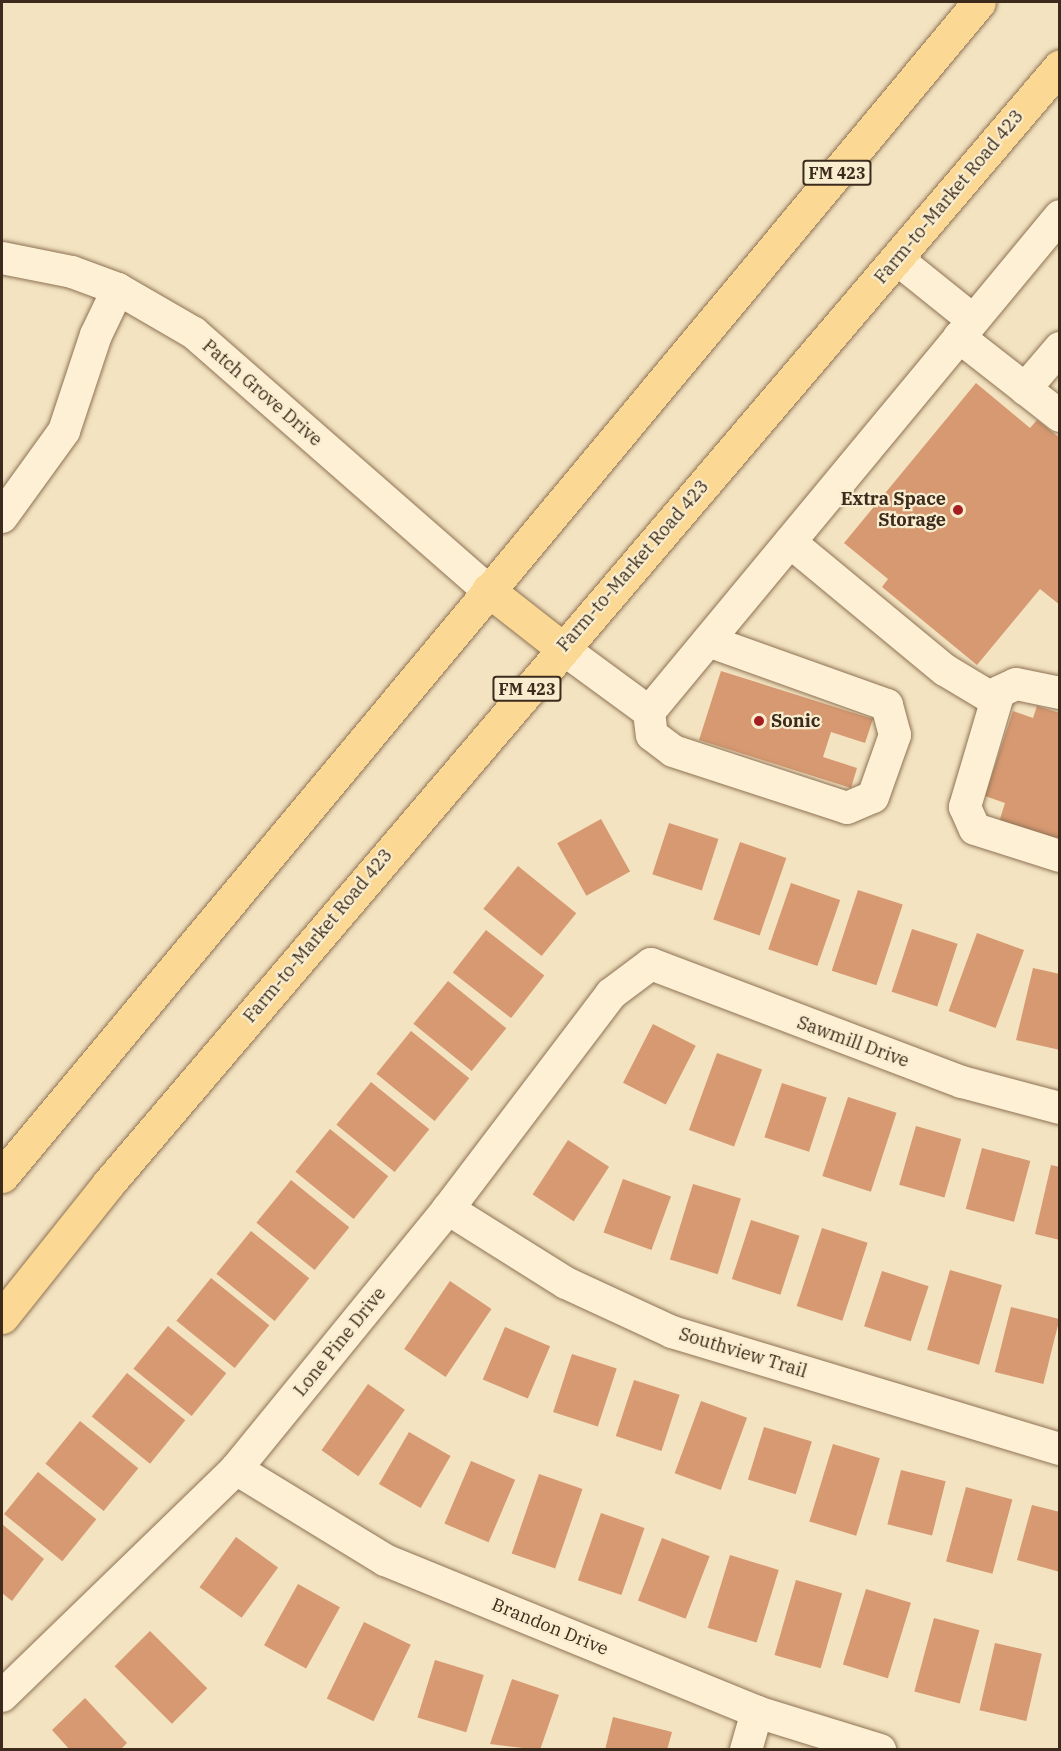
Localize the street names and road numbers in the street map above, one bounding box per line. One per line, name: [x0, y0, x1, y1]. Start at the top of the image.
street label: Farm-to-Market Road 423: [870, 106, 1028, 288]
road number: FM 423: [801, 160, 873, 186]
street label: Patch Grove Drive: [198, 335, 326, 451]
street label: Farm-to-Market Road 423: [553, 476, 713, 656]
road number: FM 423: [491, 676, 563, 702]
street label: Farm-to-Market Road 423: [239, 845, 397, 1027]
street label: Sawmill Drive: [794, 1012, 912, 1072]
street label: Lone Pine Drive: [289, 1283, 391, 1401]
street label: Southview Trail: [676, 1323, 810, 1383]
street label: Brandon Drive: [489, 1594, 611, 1660]

